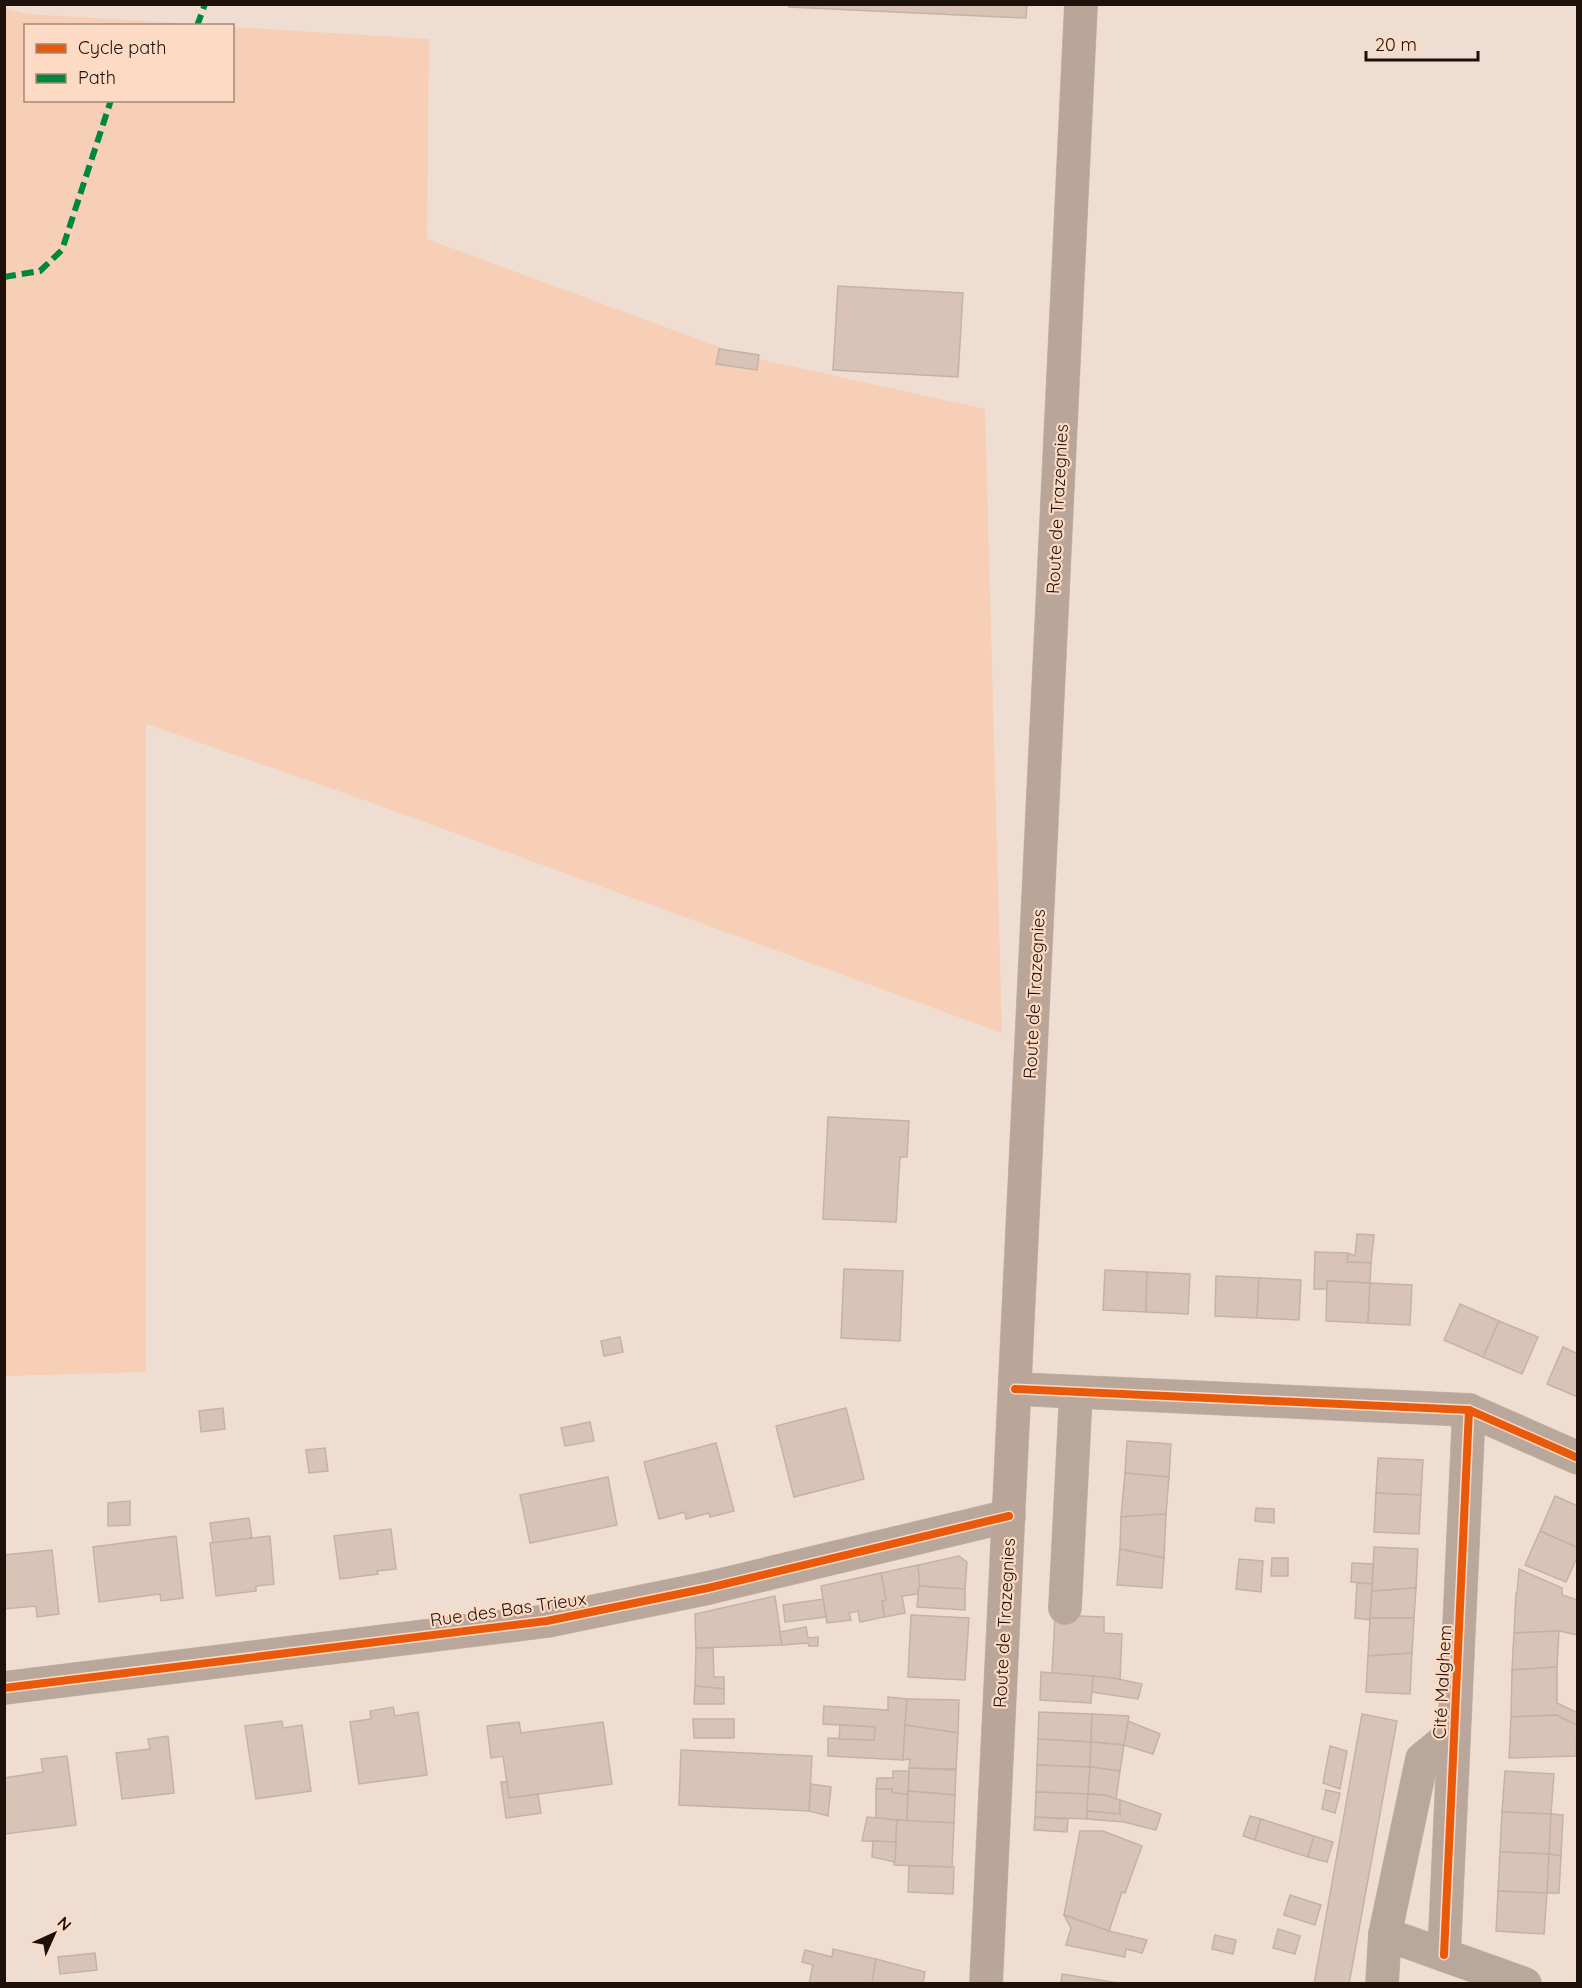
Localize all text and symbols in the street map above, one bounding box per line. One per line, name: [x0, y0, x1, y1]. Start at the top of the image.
legend: [24, 24, 234, 102]
scale bar: [1366, 24, 1478, 62]
text: 20 m: [1375, 33, 1417, 56]
text: Cycle path: [78, 36, 166, 59]
text: Path: [78, 66, 116, 89]
street label: Route de Trazegnies: [1041, 423, 1073, 595]
street label: Route de Trazegnies: [1018, 908, 1050, 1080]
street label: Route de Trazegnies: [988, 1537, 1020, 1709]
street label: Rue des Bas Trieux: [429, 1587, 588, 1631]
street label: Cité Malghem: [1428, 1624, 1456, 1740]
north arrow: [24, 1904, 84, 1964]
text: N: [53, 1912, 76, 1935]

